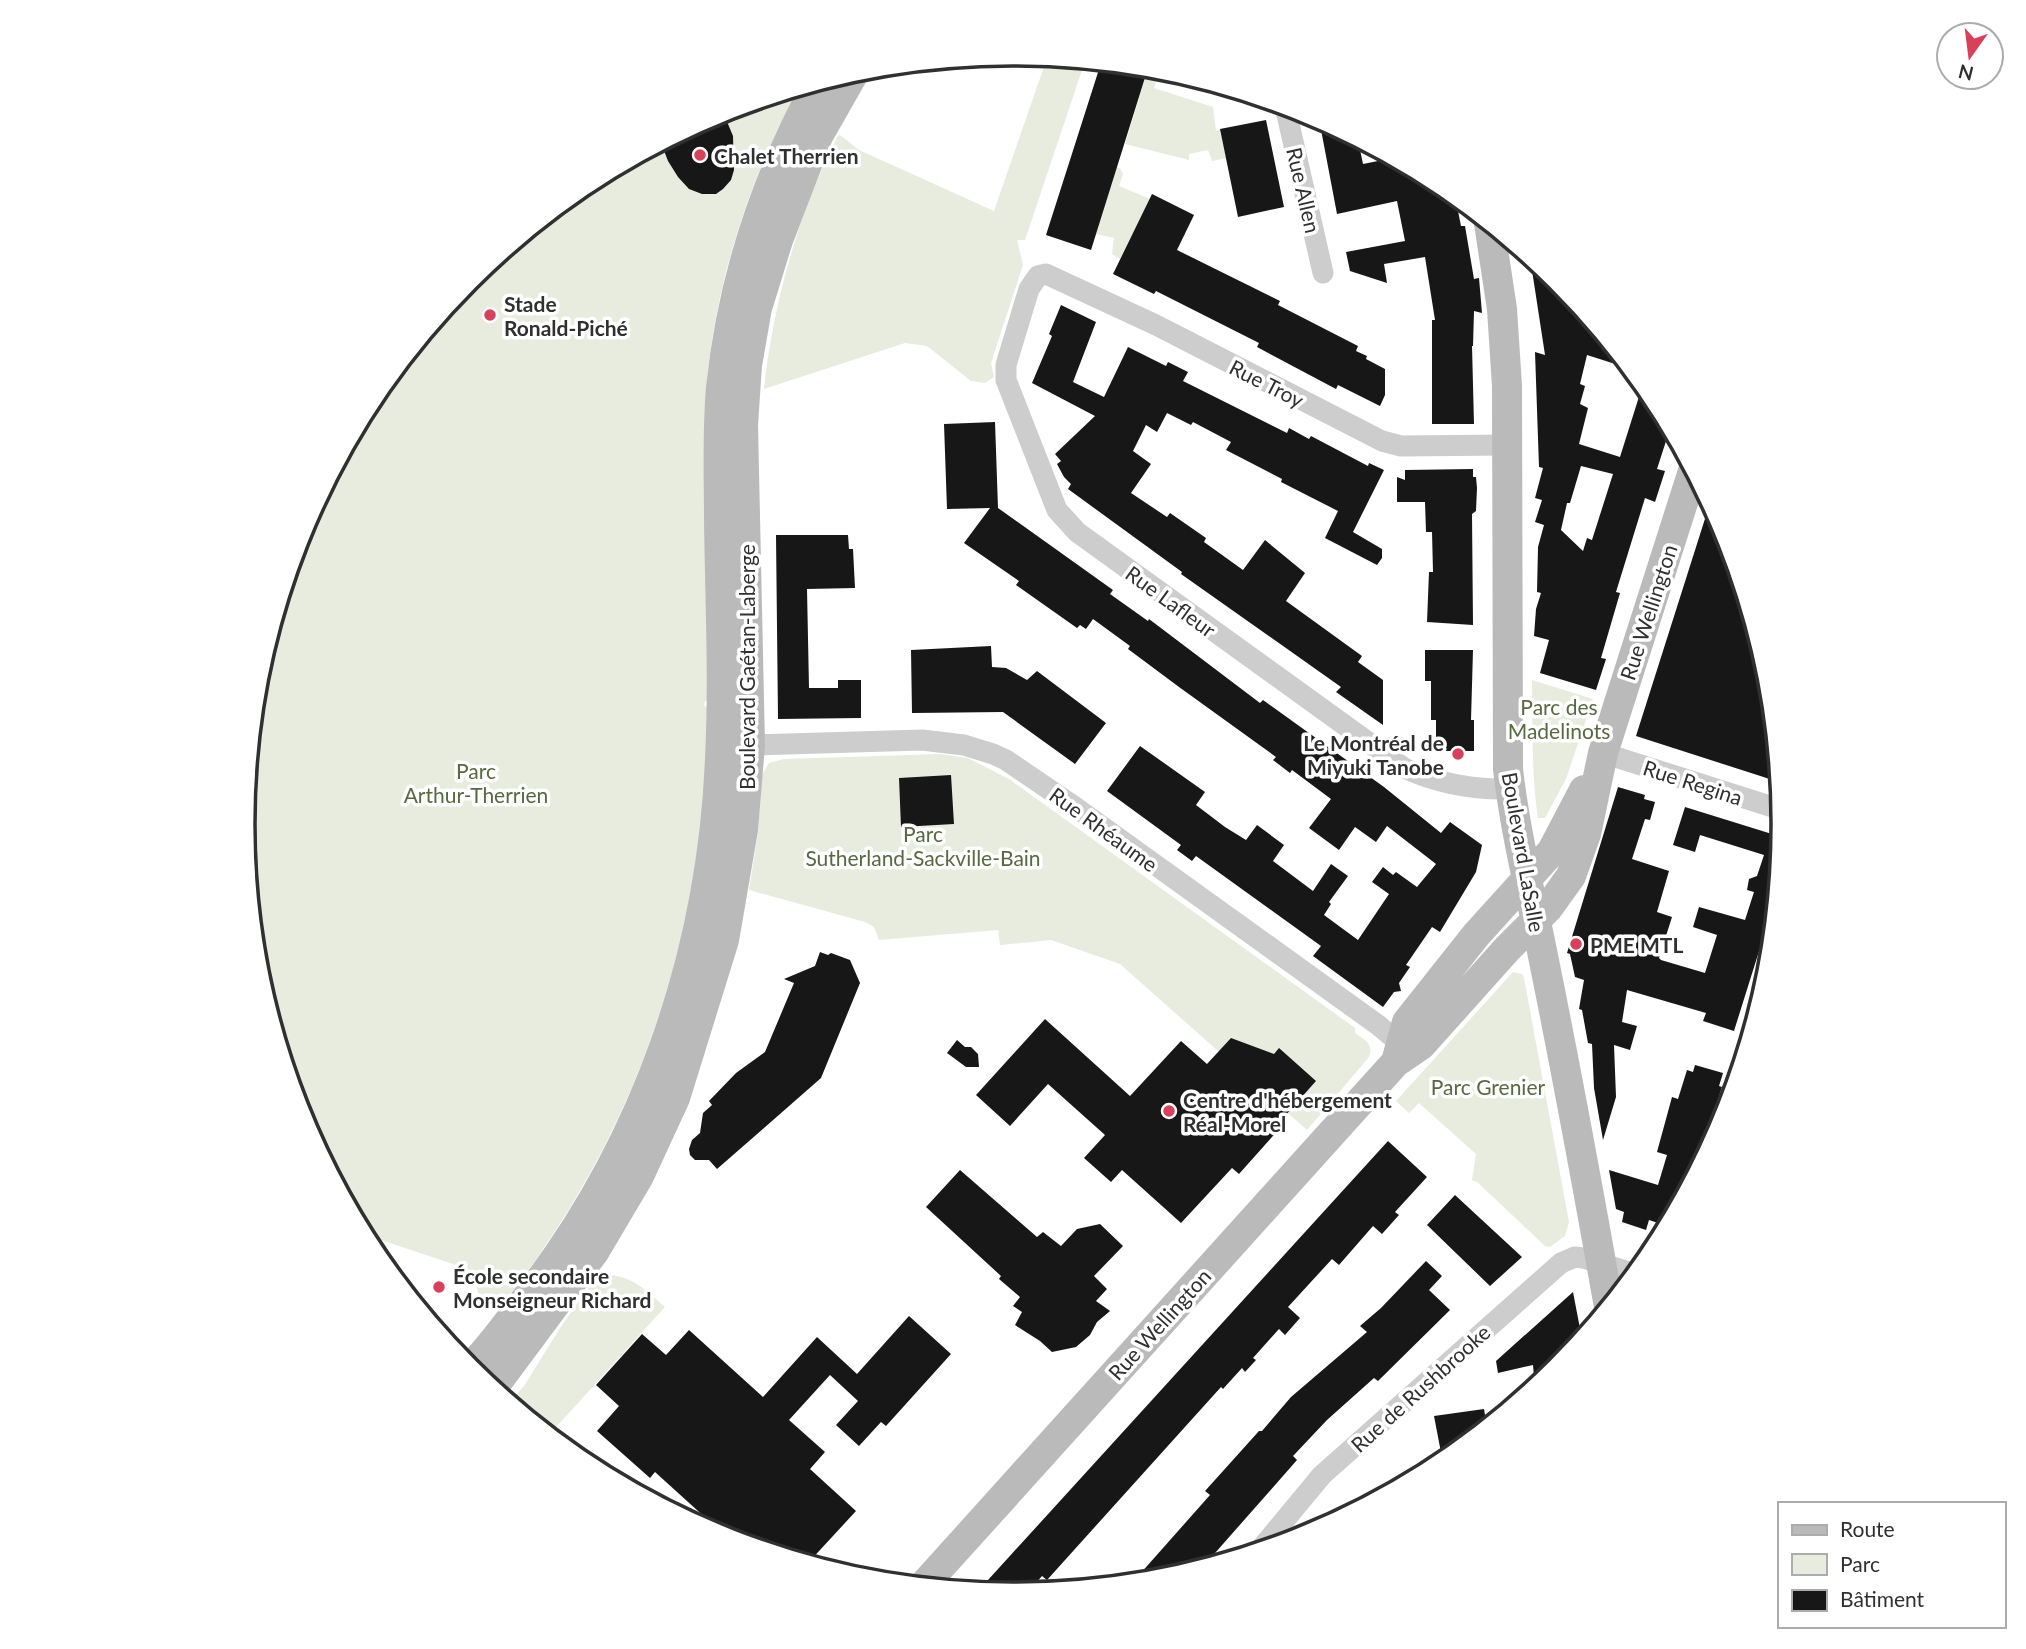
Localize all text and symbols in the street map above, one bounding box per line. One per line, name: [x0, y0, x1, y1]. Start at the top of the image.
north arrow: [1935, 21, 2005, 91]
text: N: [1956, 60, 1976, 86]
place label: Chalet Therrien: [714, 143, 859, 168]
street label: Rue Allen: [1282, 145, 1326, 235]
marker: Chalet Therrien: [692, 147, 708, 163]
place label: Stade Ronald-Piché: [504, 291, 628, 340]
marker: Stade Ronald-Piché: [482, 307, 498, 323]
street label: Rue Troy: [1226, 354, 1308, 412]
street label: Rue Wellington: [1614, 541, 1682, 683]
street label: Boulevard Gaétan-Laberge: [734, 544, 759, 790]
street label: Rue Lafleur: [1121, 560, 1221, 642]
park label: Parc des Madelinots: [1508, 694, 1610, 743]
place label: Le Montréal de Miyuki Tanobe: [1303, 730, 1444, 779]
marker: Le Montréal de Miyuki Tanobe: [1450, 746, 1466, 762]
street label: Rue Regina: [1640, 754, 1746, 810]
park label: Parc Arthur-Therrien: [404, 758, 548, 807]
street label: Boulevard LaSalle: [1498, 770, 1550, 934]
street label: Rue Rhéaume: [1045, 781, 1163, 877]
park label: Parc Sutherland-Sackville-Bain: [805, 821, 1041, 870]
place label: PME MTL: [1590, 932, 1683, 957]
marker: PME MTL: [1568, 936, 1584, 952]
park label: Parc Grenier: [1431, 1074, 1545, 1099]
place label: Centre d'hébergement Réal-Morel: [1183, 1087, 1392, 1136]
marker: Centre d'hébergement Réal-Morel: [1161, 1103, 1177, 1119]
place label: École secondaire Monseigneur Richard: [453, 1263, 651, 1312]
street label: Rue Wellington: [1103, 1263, 1215, 1385]
marker: École secondaire Monseigneur Richard: [431, 1279, 447, 1295]
street label: Rue de Rushbrooke: [1345, 1319, 1495, 1457]
legend: [1778, 1502, 2005, 1628]
text: Route: [1840, 1516, 1895, 1541]
text: Parc: [1840, 1551, 1880, 1576]
text: Bâtiment: [1840, 1586, 1925, 1611]

